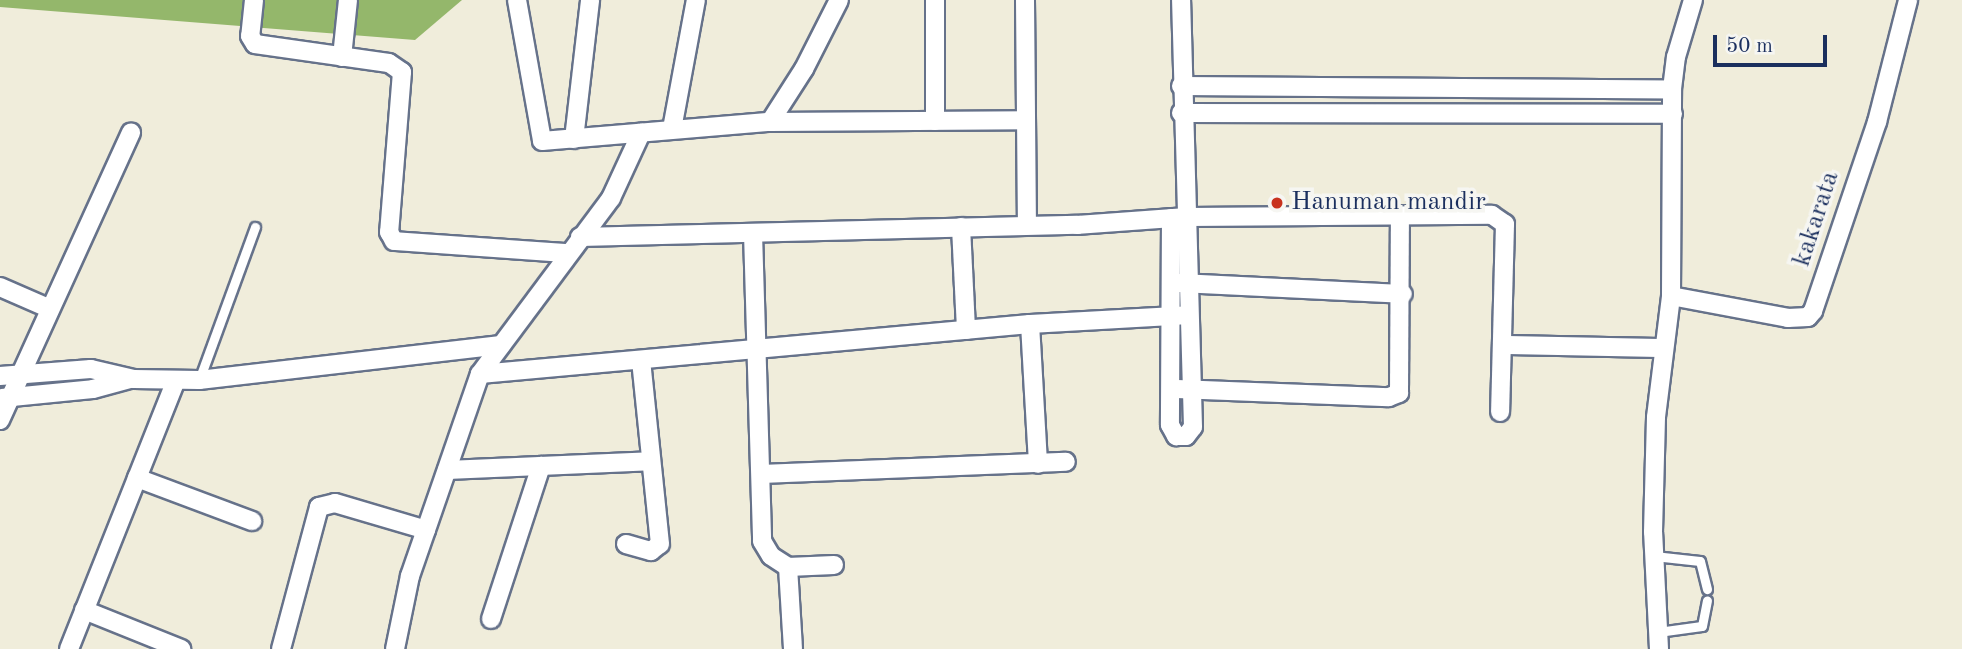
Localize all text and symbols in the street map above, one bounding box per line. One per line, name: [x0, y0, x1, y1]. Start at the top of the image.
scale bar: [1717, 21, 1831, 65]
text: 50 m: [1726, 36, 1773, 57]
street label: kakarata: [1787, 167, 1847, 271]
place label: Hanuman mandir: [1291, 187, 1486, 219]
marker: Hanuman mandir: [1269, 195, 1285, 211]

